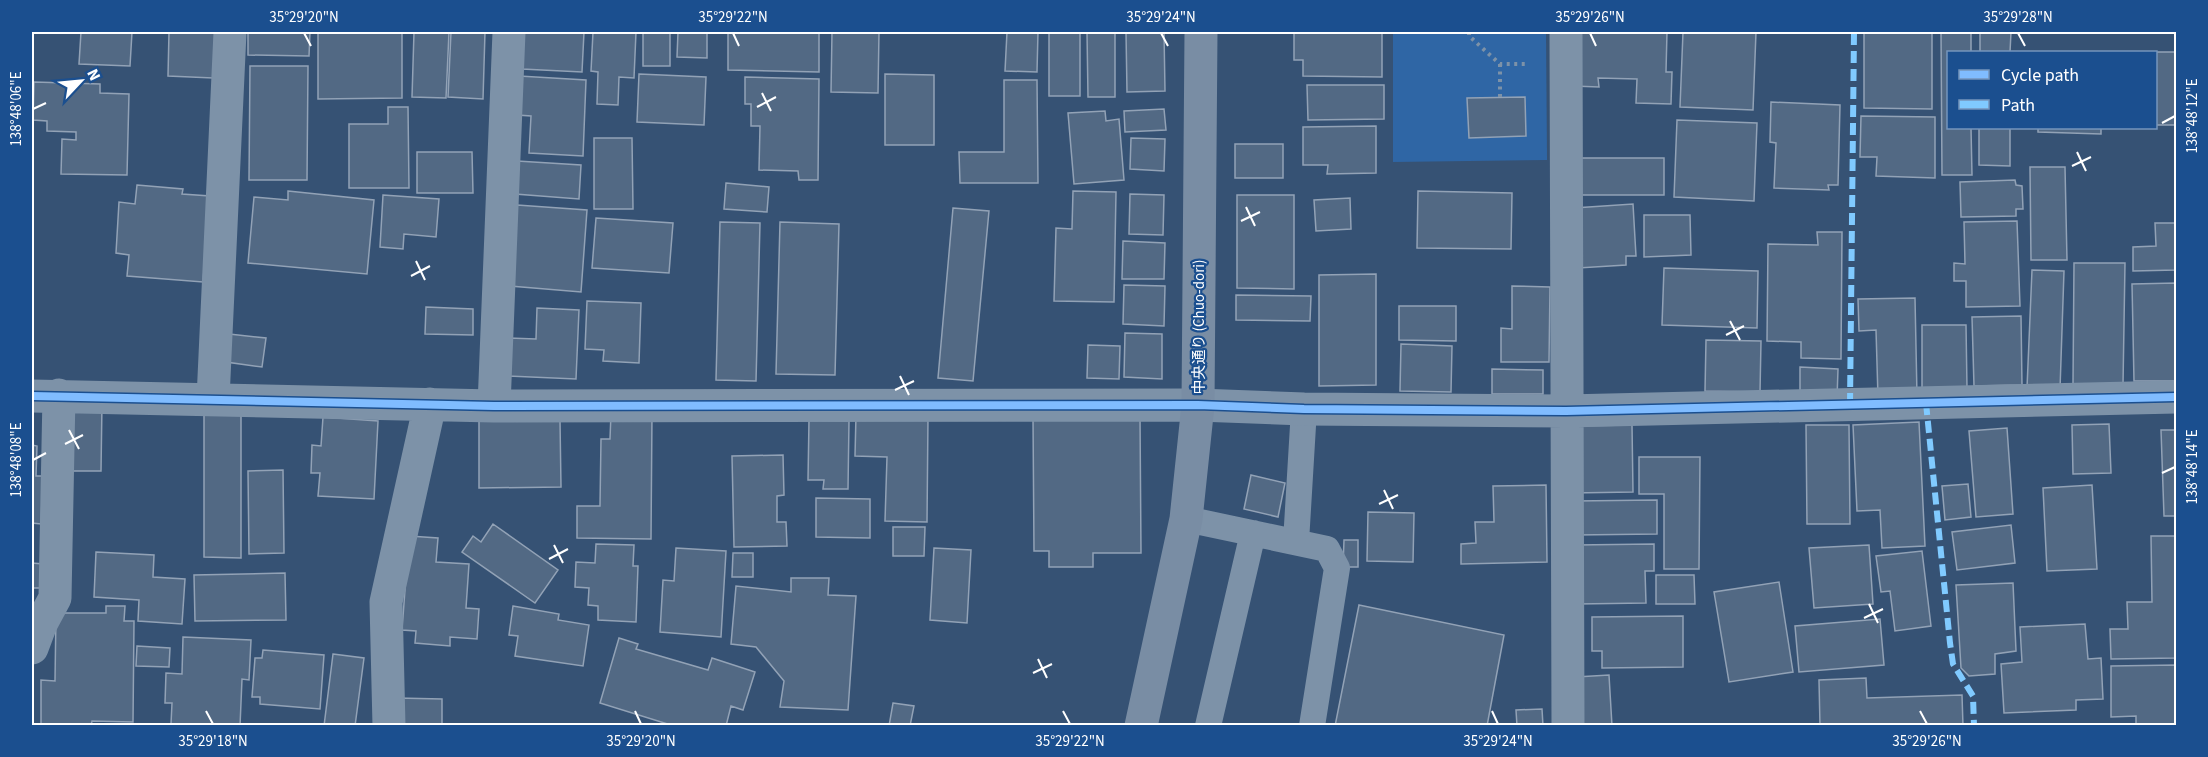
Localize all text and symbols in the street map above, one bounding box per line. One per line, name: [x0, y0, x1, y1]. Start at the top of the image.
text: 35°29'20"N: [269, 7, 339, 28]
text: 35°29'22"N: [698, 7, 768, 28]
text: 35°29'24"N: [1126, 7, 1196, 28]
text: 35°29'26"N: [1555, 7, 1625, 28]
text: 35°29'28"N: [1983, 7, 2053, 28]
north arrow: [51, 51, 111, 111]
legend: [1947, 51, 2157, 129]
text: Cycle path: [2001, 63, 2079, 88]
text: N: [81, 65, 106, 84]
text: 138°48'06"E: [6, 71, 27, 147]
text: 138°48'12"E: [2182, 78, 2203, 154]
text: Path: [2001, 93, 2035, 118]
street label: 中央通り (Chuo-dori): [1189, 259, 1210, 395]
text: 138°48'08"E: [6, 422, 27, 498]
text: 138°48'14"E: [2182, 429, 2203, 505]
text: 35°29'18"N: [178, 731, 248, 752]
text: 35°29'20"N: [606, 731, 676, 752]
text: 35°29'22"N: [1035, 731, 1105, 752]
text: 35°29'24"N: [1463, 731, 1533, 752]
text: 35°29'26"N: [1892, 731, 1962, 752]

